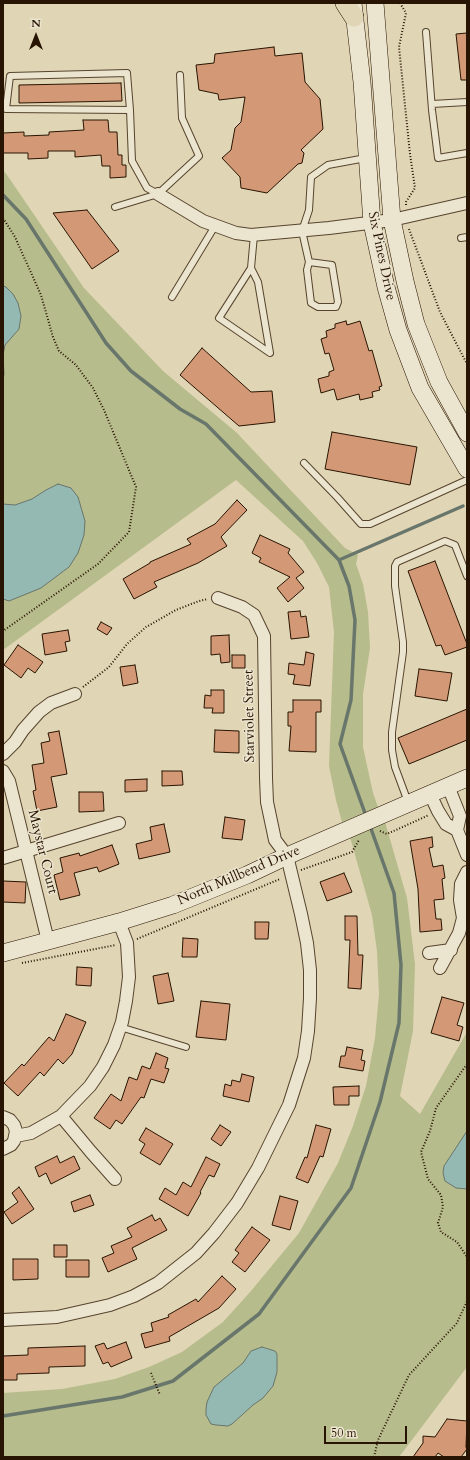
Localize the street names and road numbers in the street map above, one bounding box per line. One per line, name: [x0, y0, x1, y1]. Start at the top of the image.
street label: Six Pines Drive: [363, 210, 399, 302]
street label: Starviolet Street: [241, 669, 259, 763]
street label: Maystar Court: [23, 808, 61, 896]
street label: North Millbend Drive: [175, 843, 303, 909]

